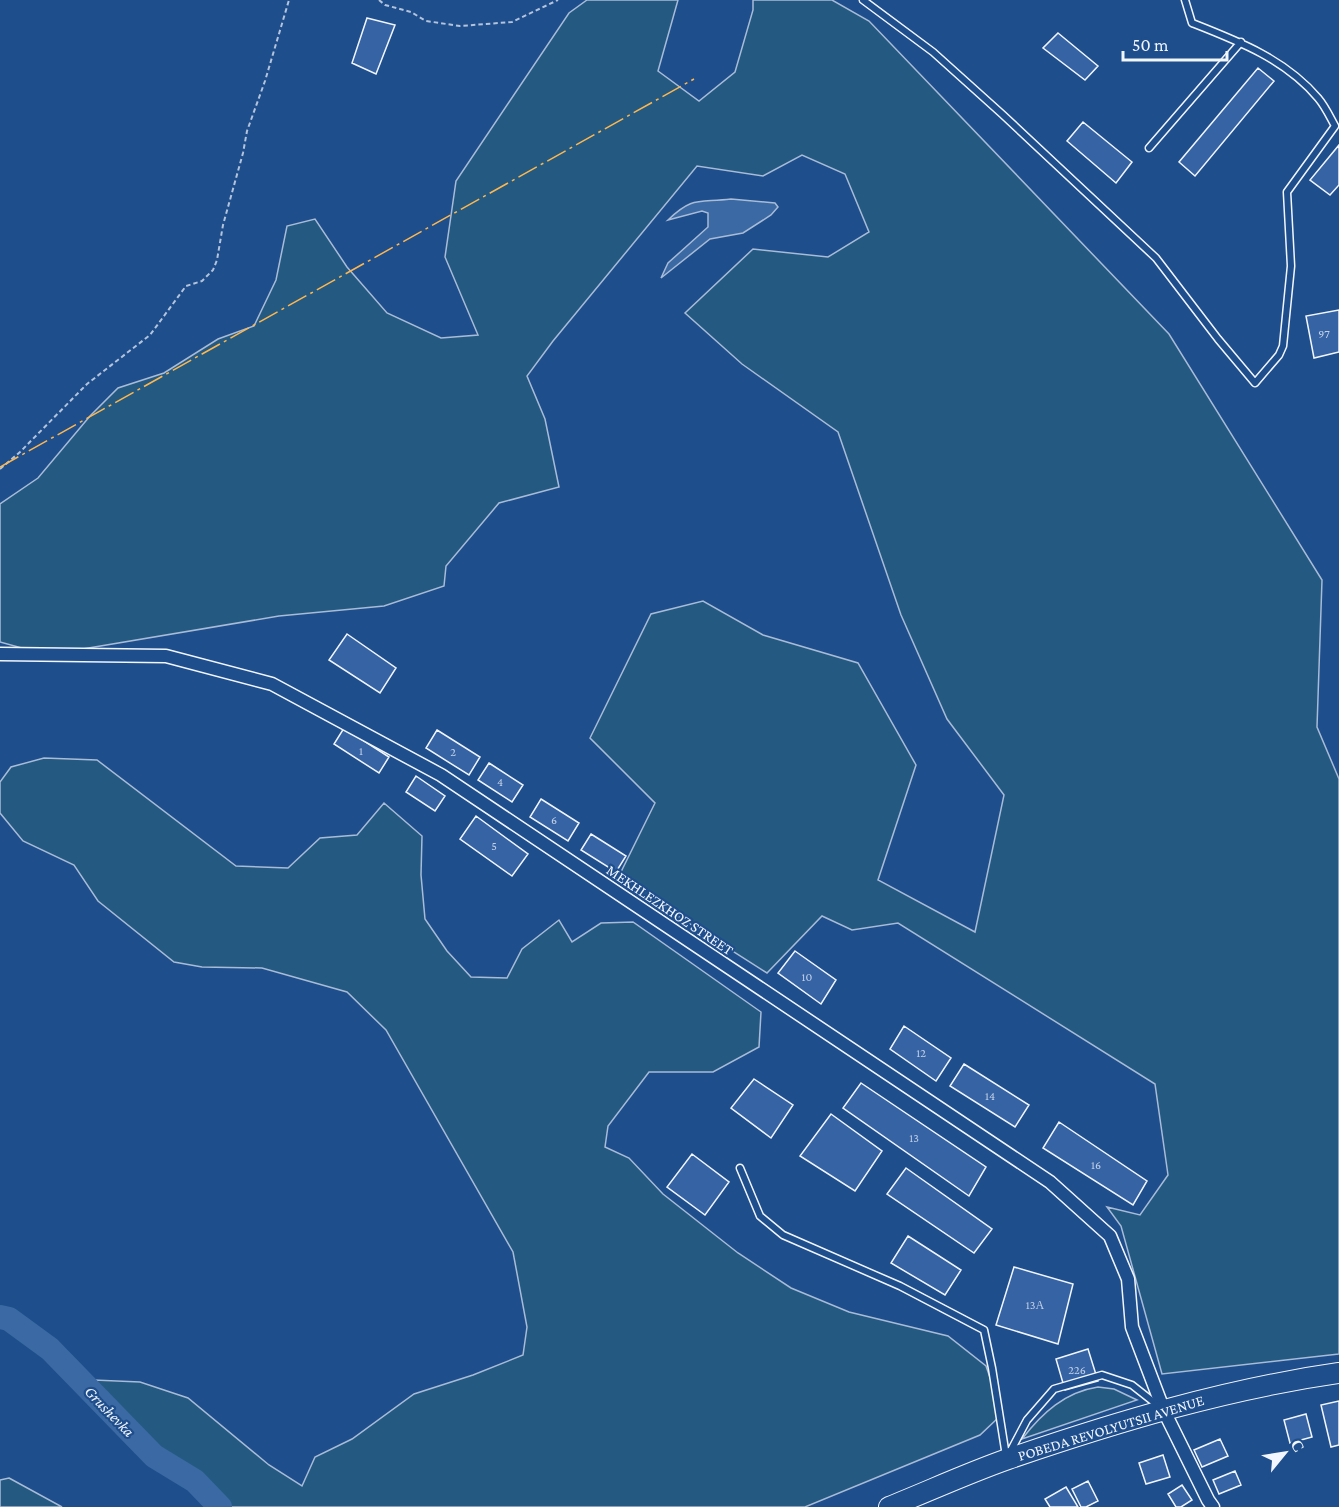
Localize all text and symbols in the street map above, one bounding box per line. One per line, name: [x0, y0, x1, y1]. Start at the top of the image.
scale bar: [1123, 24, 1226, 62]
text: 50 m: [1132, 35, 1169, 55]
house number: 97: [1318, 327, 1330, 341]
house number: 1: [359, 744, 363, 758]
house number: 2: [450, 745, 456, 759]
house number: 4: [497, 775, 503, 789]
house number: 6: [551, 813, 557, 827]
house number: 5: [491, 839, 497, 853]
street label: MEKHLEZKHOZ STREET: [604, 862, 736, 958]
house number: 10: [802, 970, 813, 984]
house number: 12: [916, 1046, 926, 1060]
house number: 14: [985, 1089, 995, 1103]
house number: 13: [909, 1131, 919, 1145]
house number: 16: [1091, 1158, 1101, 1172]
house number: 13А: [1026, 1298, 1045, 1312]
house number: 226: [1068, 1363, 1086, 1377]
water label: Grushevka: [81, 1383, 138, 1440]
street label: POBEDA REVOLYUTSII AVENUE: [1016, 1392, 1206, 1464]
north arrow: [1255, 1423, 1315, 1483]
text: С: [1287, 1436, 1308, 1455]

